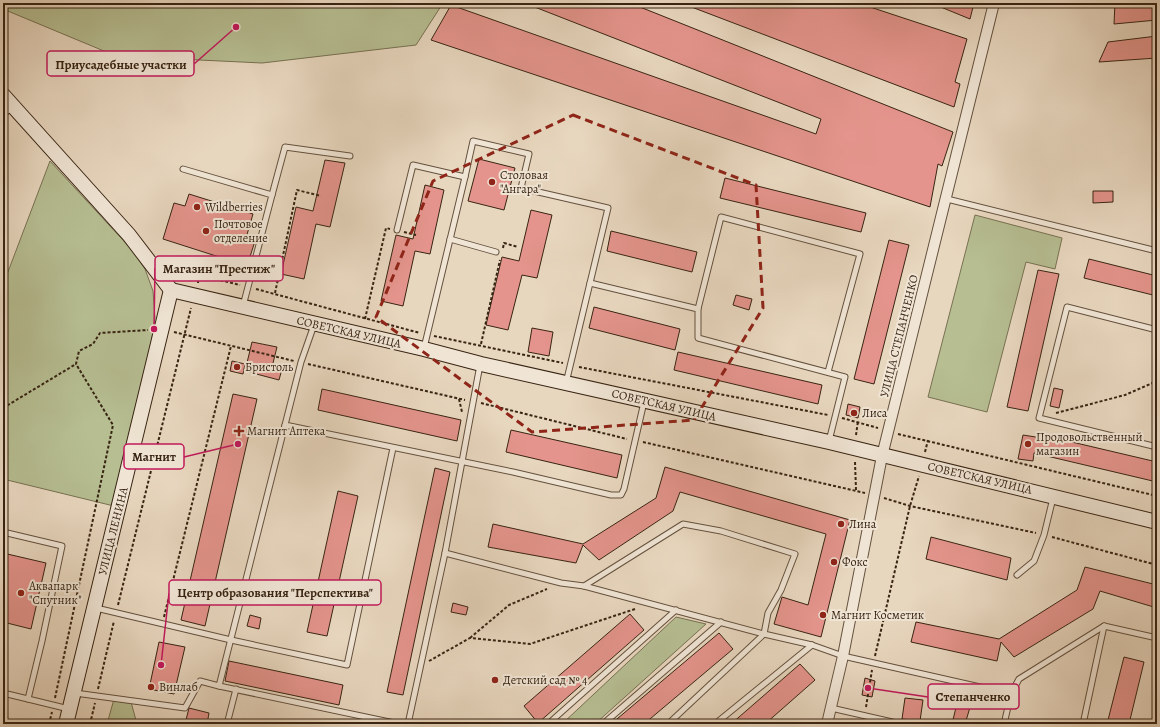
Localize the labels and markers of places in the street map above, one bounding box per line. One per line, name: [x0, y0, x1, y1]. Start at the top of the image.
callout: Приусадебные участки: [47, 51, 194, 76]
place label: Столовая "Ангара": [500, 167, 548, 197]
marker: Столовая "Ангара": [487, 177, 497, 187]
place label: Wildberries: [204, 199, 263, 215]
marker: Wildberries: [192, 202, 202, 212]
place label: Почтовое отделение: [214, 216, 268, 246]
marker: Почтовое отделение: [201, 226, 211, 236]
callout: Магазин "Престиж": [155, 256, 283, 281]
place label: Бристоль: [245, 359, 294, 375]
marker: Бристоль: [232, 362, 242, 372]
place label: Лиса: [862, 405, 888, 421]
marker: Лиса: [849, 408, 859, 418]
place label: Магнит Аптека: [247, 423, 326, 439]
marker: Магнит Аптека: [234, 426, 244, 436]
place label: Продовольственный магазин: [1036, 429, 1143, 459]
marker: Продовольственный магазин: [1023, 439, 1033, 449]
callout: Магнит: [124, 444, 184, 469]
place label: Лина: [849, 516, 877, 532]
marker: Лина: [836, 519, 846, 529]
place label: Фокс: [842, 554, 868, 570]
marker: Фокс: [829, 557, 839, 567]
place label: Аквапарк "Спутник": [28, 578, 82, 608]
callout: Центр образования "Перспектива": [169, 580, 381, 605]
marker: Аквапарк "Спутник": [16, 588, 26, 598]
place label: Магнит Косметик: [831, 607, 924, 623]
marker: Магнит Косметик: [818, 610, 828, 620]
place label: Детский сад № 4: [503, 672, 588, 688]
marker: Детский сад № 4: [490, 675, 500, 685]
place label: Винлаб: [159, 679, 198, 695]
marker: Винлаб: [146, 682, 156, 692]
callout: Степанченко: [928, 684, 1019, 709]

